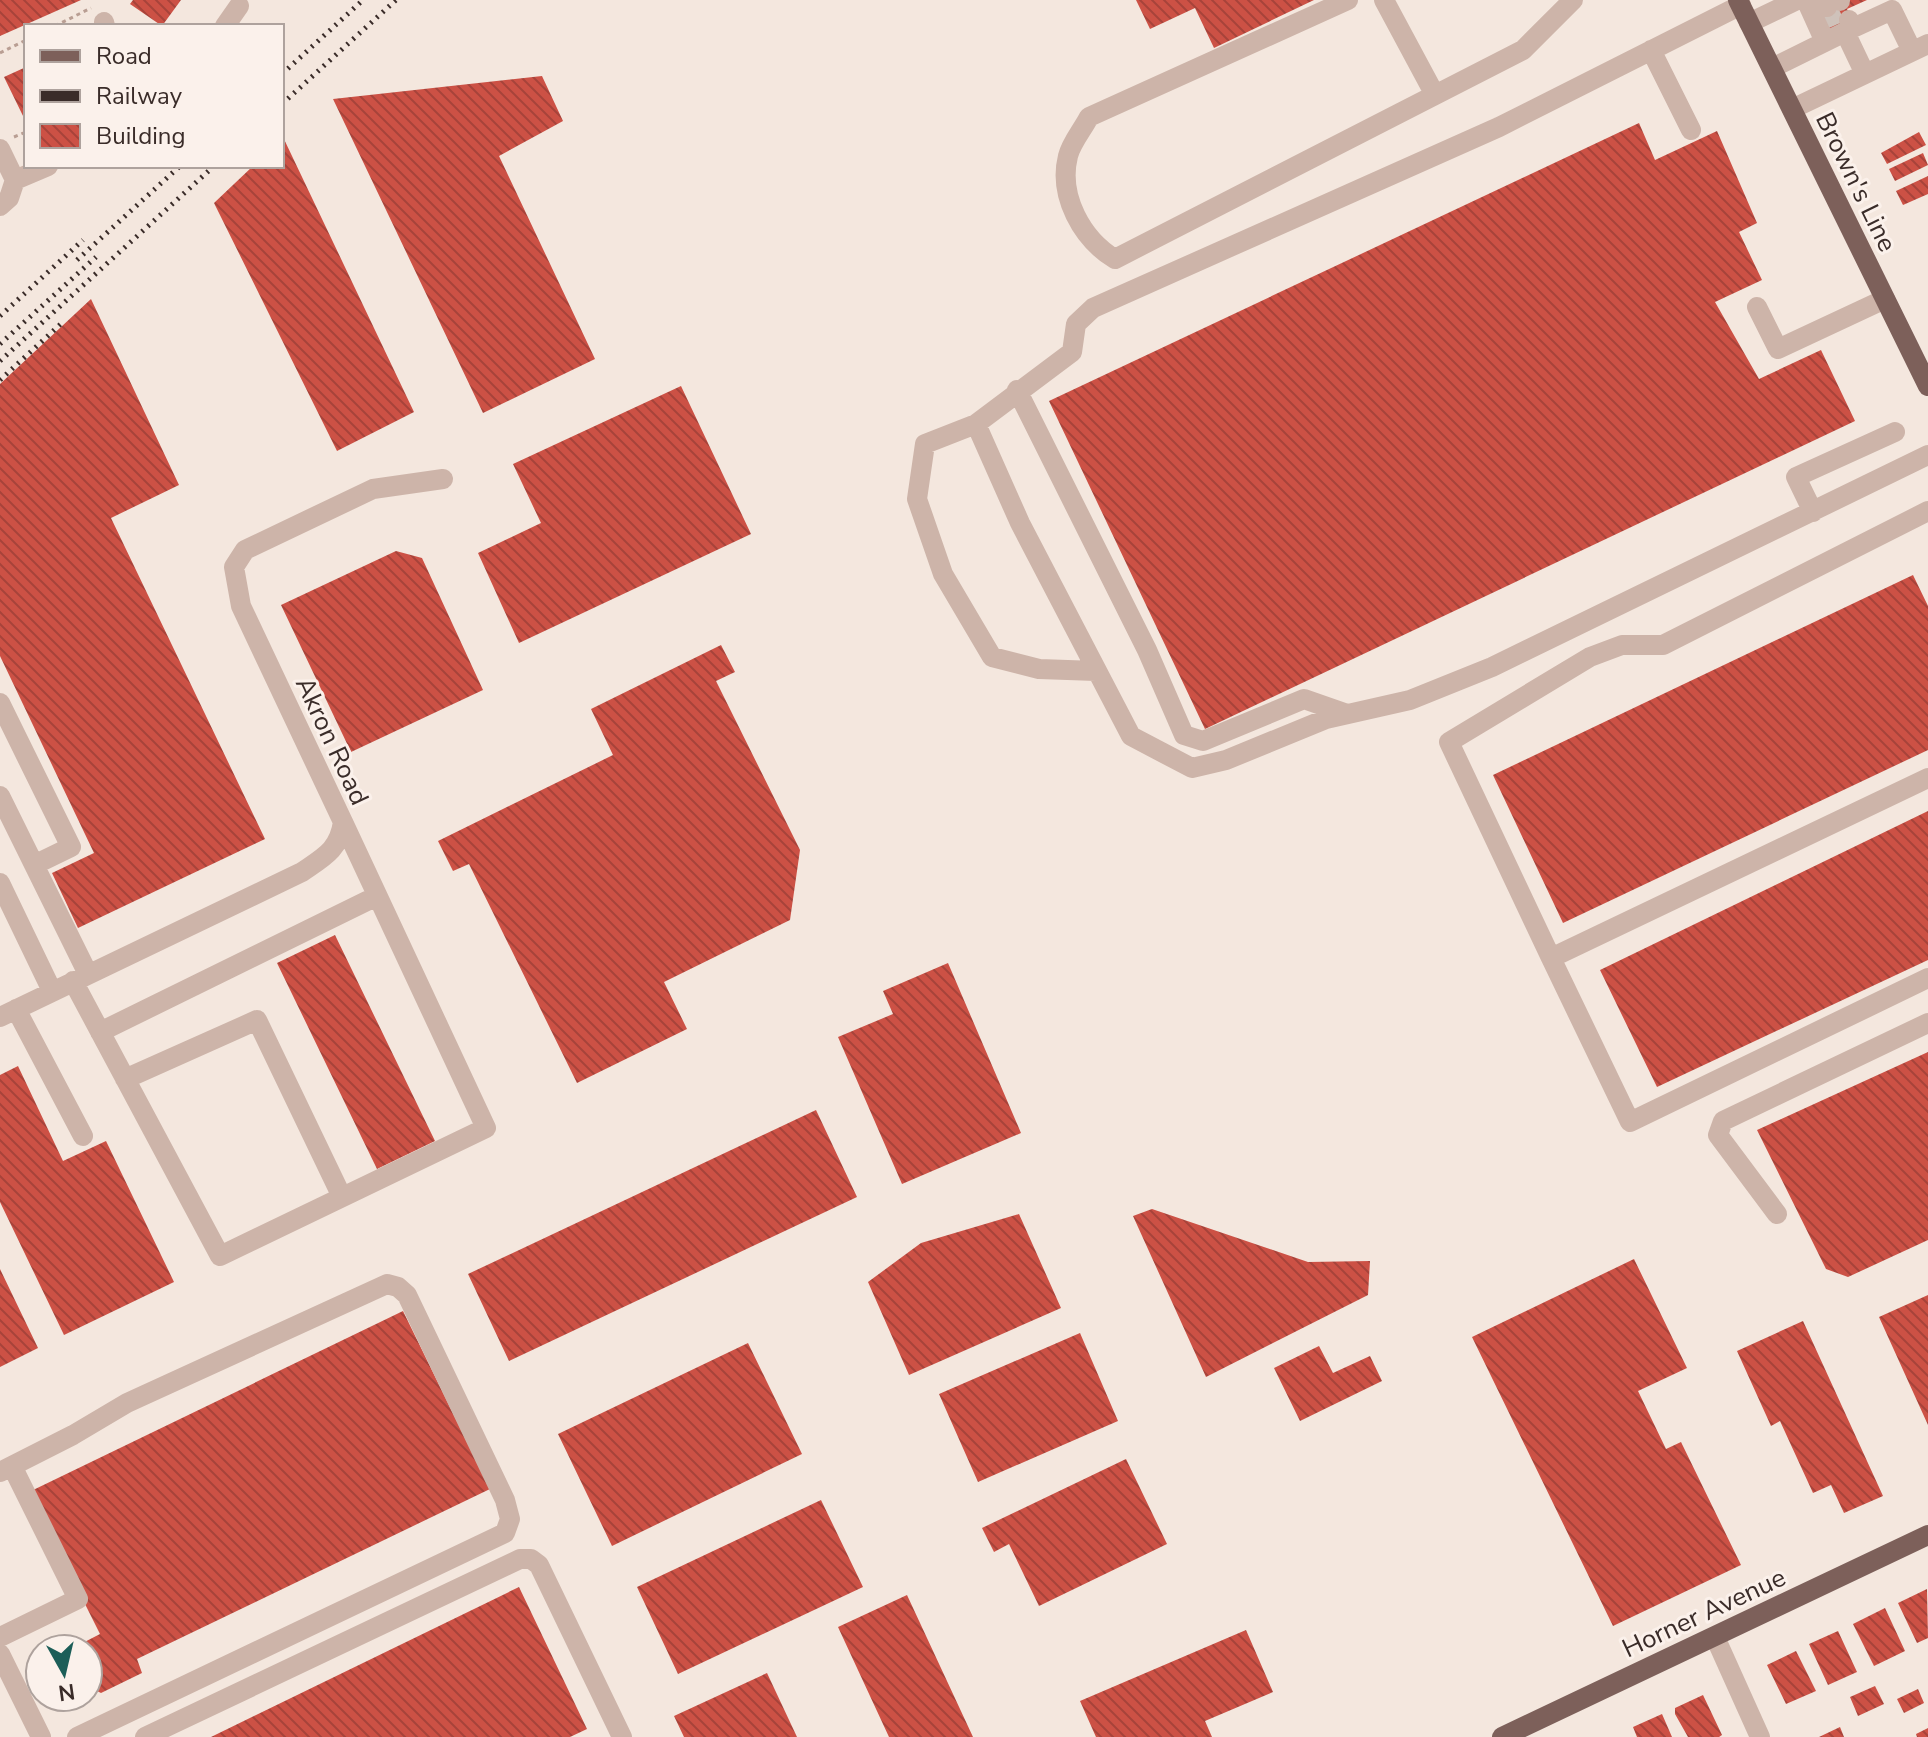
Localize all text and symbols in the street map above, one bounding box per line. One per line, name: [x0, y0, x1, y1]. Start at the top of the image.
legend: [24, 24, 284, 168]
text: Road: [96, 40, 152, 72]
text: Railway: [96, 80, 183, 112]
street label: Brown's Line: [1807, 106, 1905, 258]
text: Building: [96, 120, 186, 152]
street label: Akron Road: [287, 671, 377, 811]
street label: Horner Avenue: [1617, 1560, 1791, 1666]
north arrow: [24, 1633, 104, 1713]
text: N: [56, 1676, 77, 1708]

